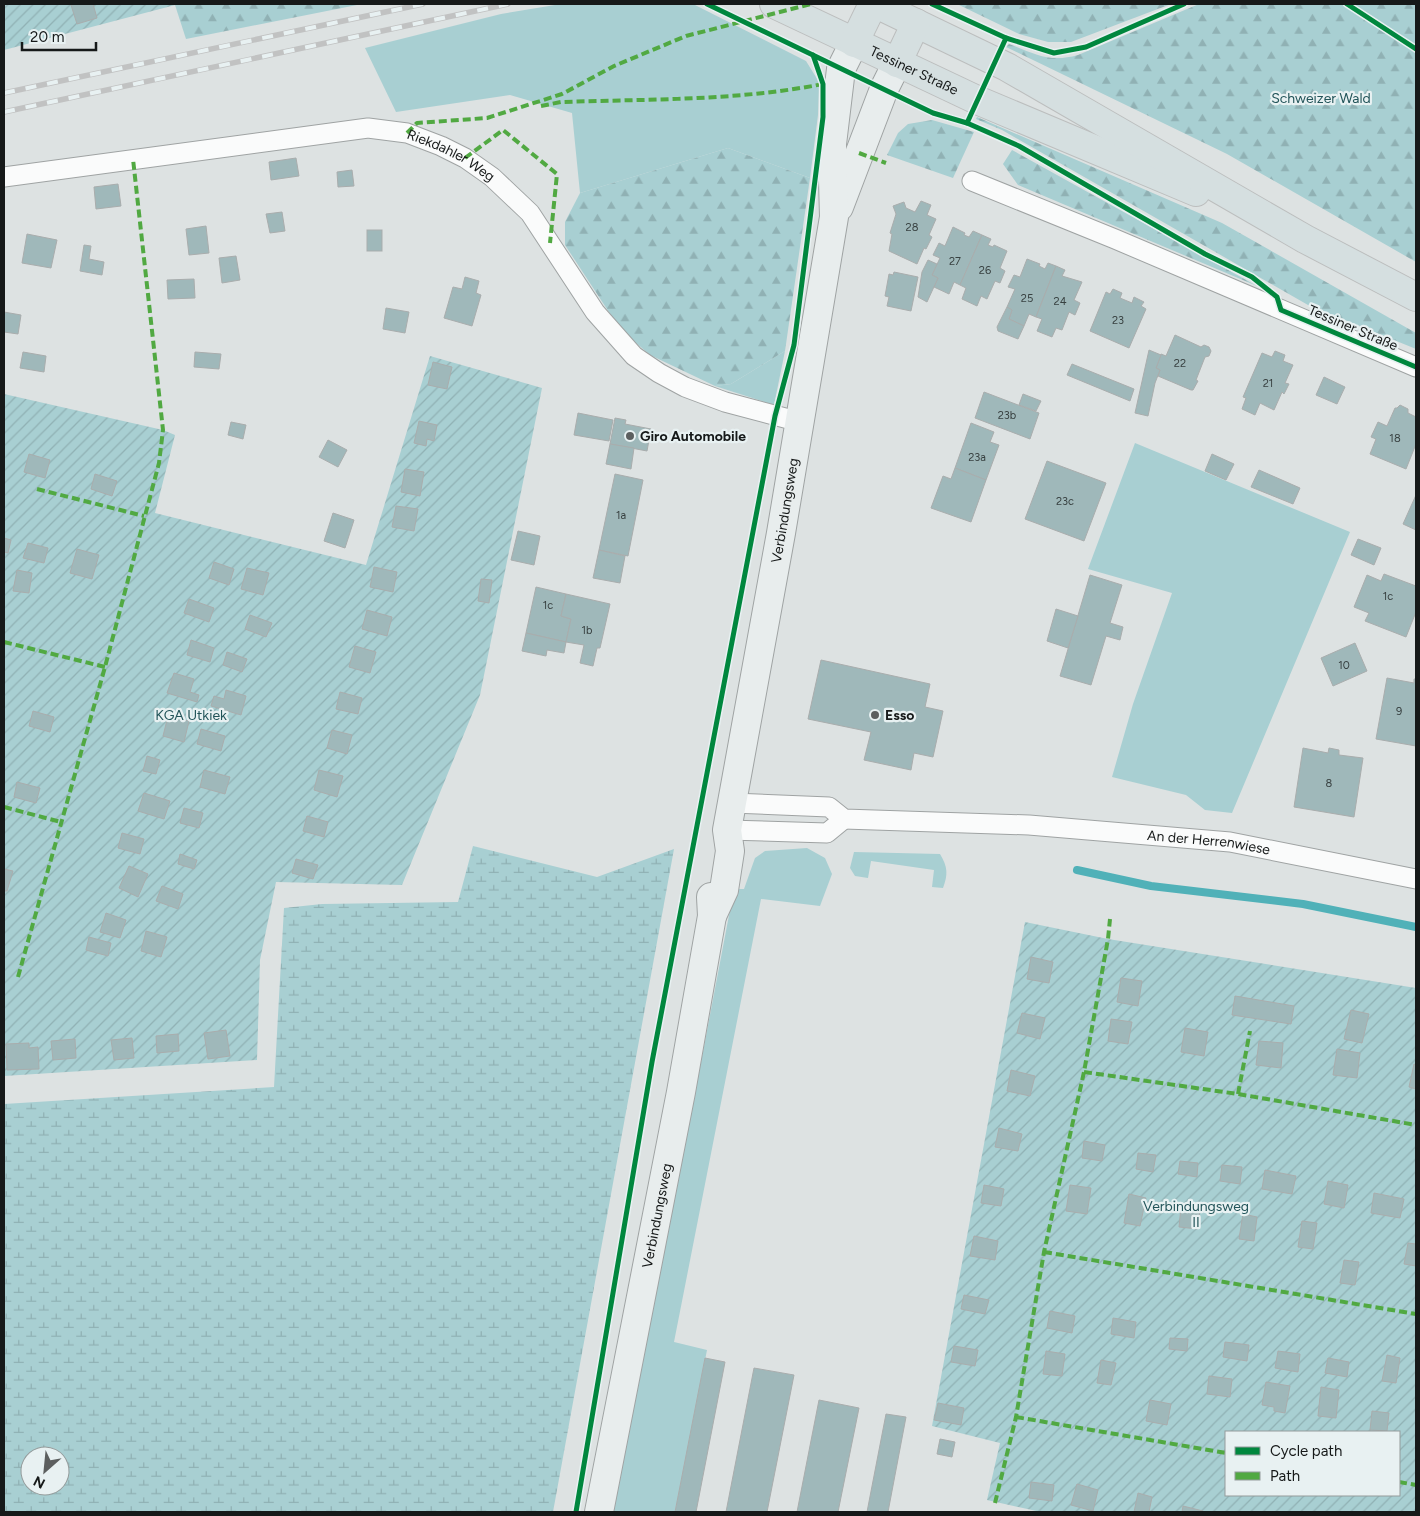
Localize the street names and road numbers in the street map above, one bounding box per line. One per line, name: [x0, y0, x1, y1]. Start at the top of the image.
street label: Tessiner Straße: [867, 42, 961, 99]
street label: Riekdahler Weg: [405, 125, 498, 185]
street label: Tessiner Straße: [1306, 301, 1401, 355]
street label: Verbindungsweg: [767, 457, 802, 564]
street label: An der Herrenwiese: [1147, 827, 1272, 858]
street label: Verbindungsweg: [638, 1162, 675, 1269]

